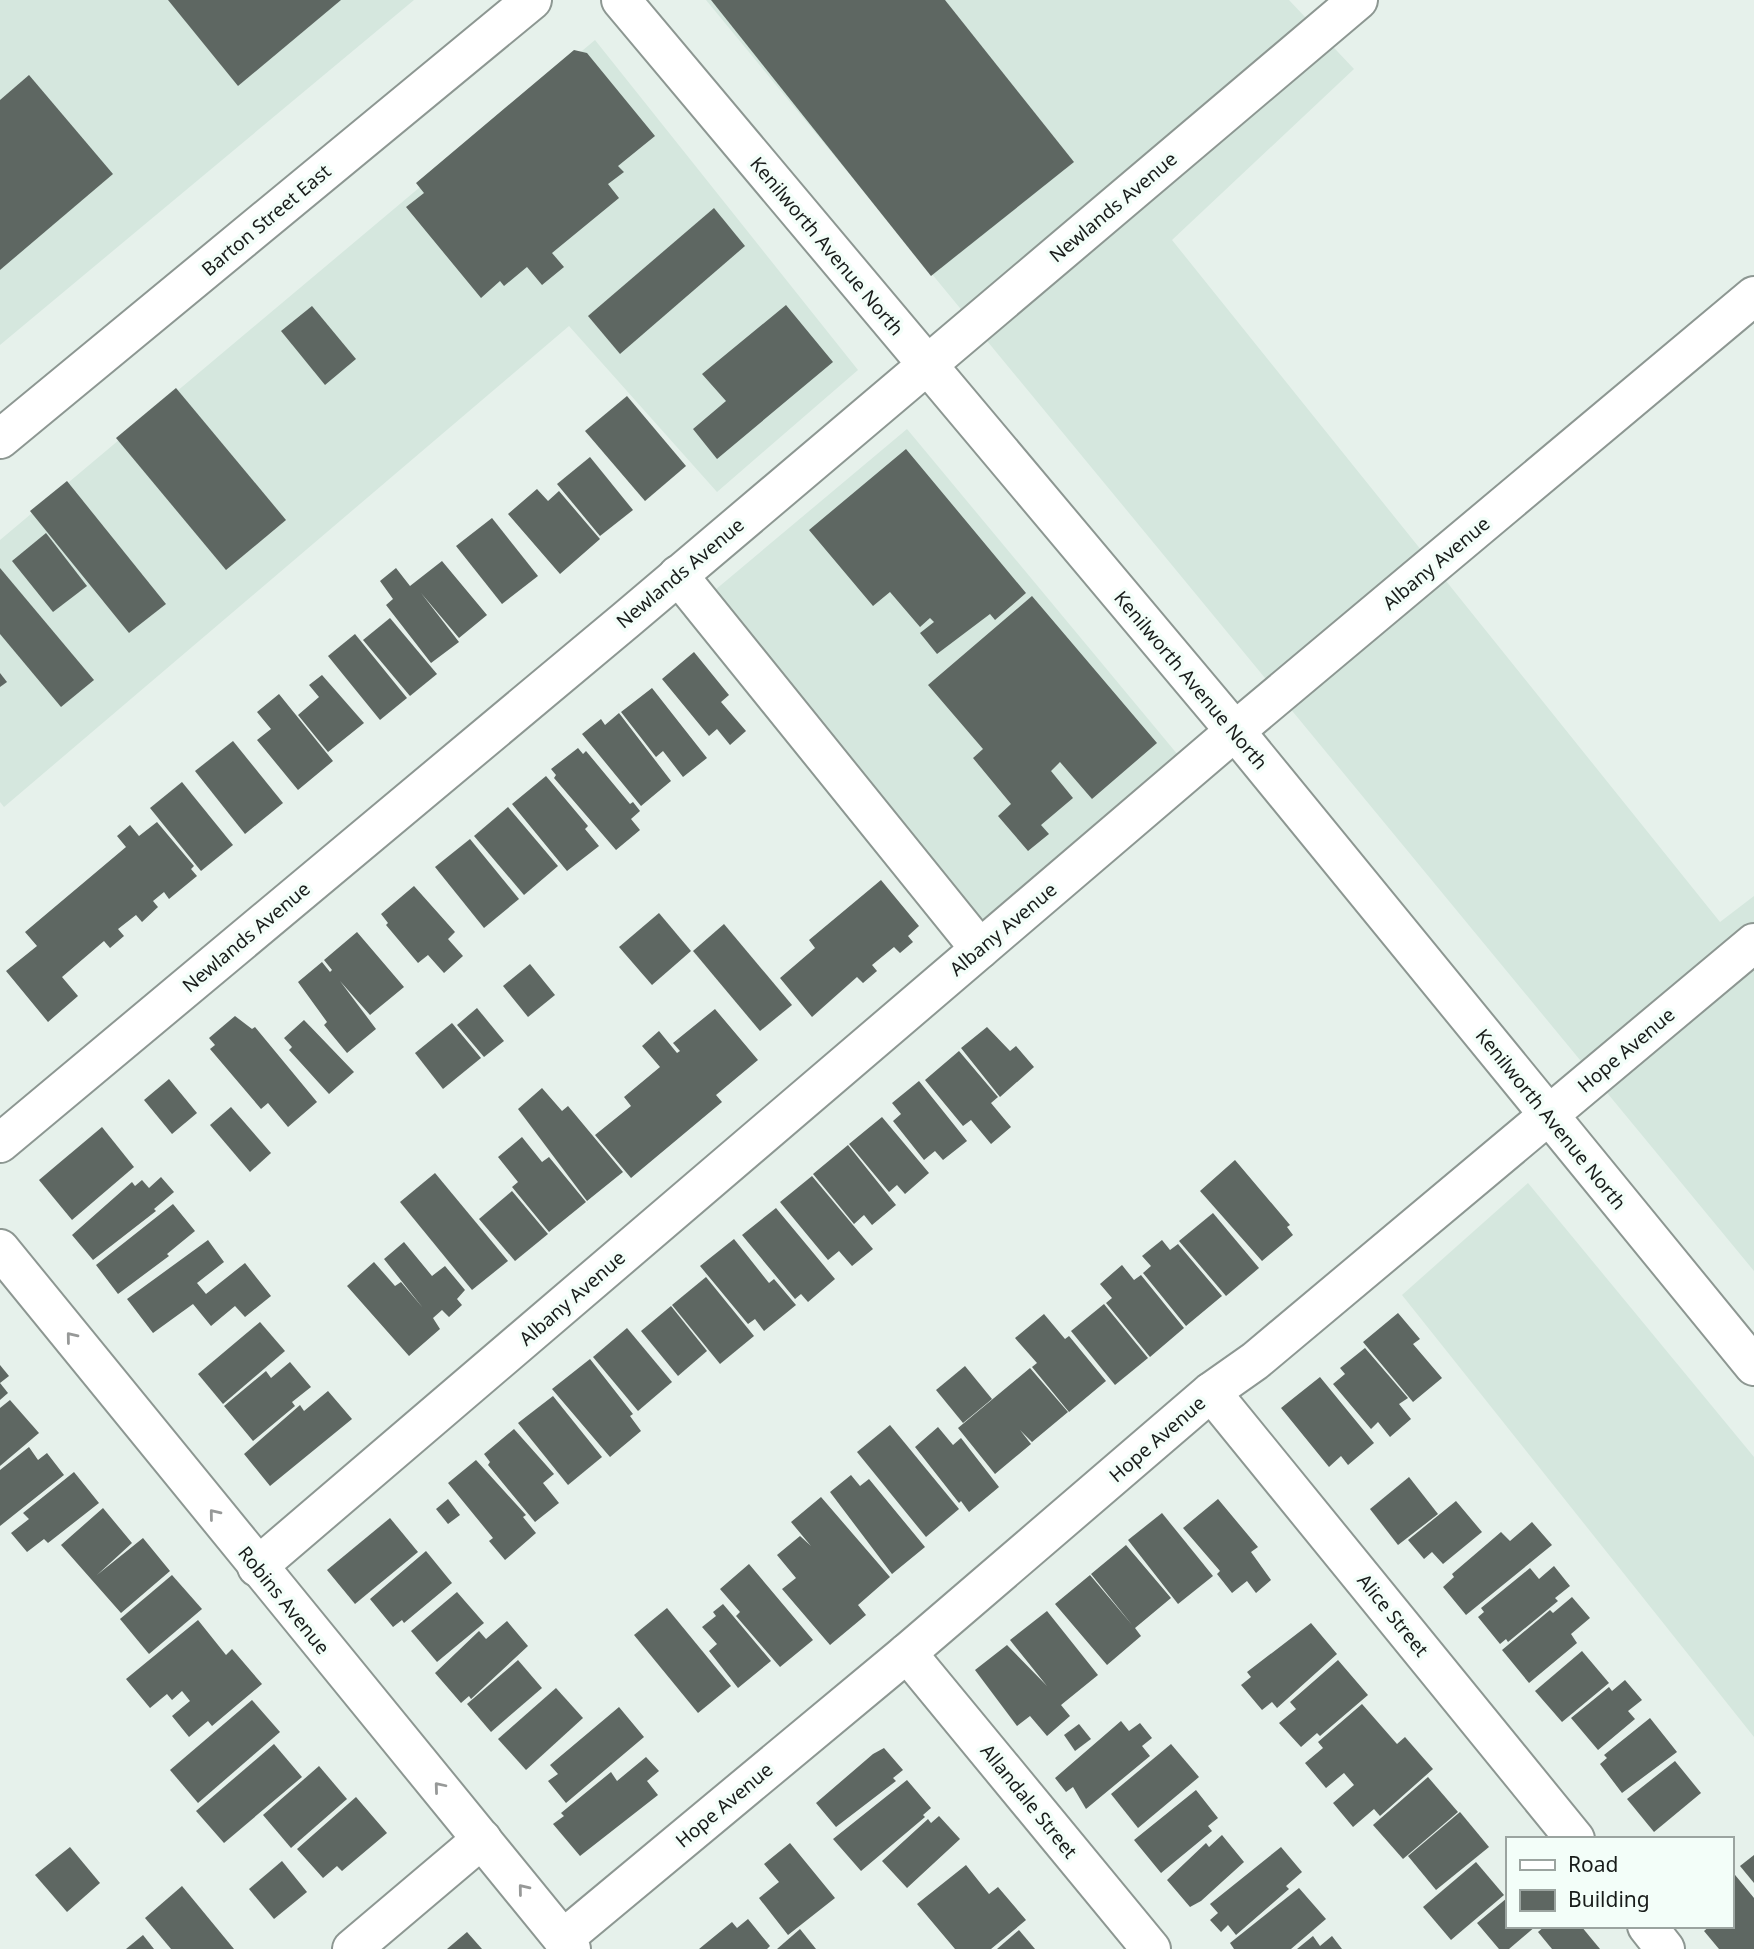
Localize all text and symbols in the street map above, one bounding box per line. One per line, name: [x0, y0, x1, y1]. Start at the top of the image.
street label: Newlands Avenue: [1044, 146, 1182, 268]
street label: Kenilworth Avenue North: [744, 151, 910, 341]
street label: Barton Street East: [196, 158, 336, 282]
street label: Albany Avenue: [1377, 510, 1495, 616]
street label: Newlands Avenue: [611, 512, 749, 634]
street label: Kenilworth Avenue North: [1108, 585, 1274, 775]
street label: Newlands Avenue: [177, 876, 315, 998]
street label: Albany Avenue: [944, 876, 1062, 982]
street label: Hope Avenue: [1572, 1002, 1680, 1098]
street label: Kenilworth Avenue North: [1470, 1023, 1632, 1215]
street label: Albany Avenue: [513, 1245, 631, 1351]
one-way arrow: [67, 1333, 80, 1345]
street label: Hope Avenue: [1103, 1390, 1211, 1488]
one-way arrow: [210, 1510, 223, 1522]
street label: Robins Avenue: [232, 1540, 336, 1660]
street label: Alice Street: [1351, 1568, 1435, 1662]
street label: Allandale Street: [975, 1738, 1083, 1864]
street label: Hope Avenue: [670, 1757, 778, 1853]
one-way arrow: [435, 1782, 447, 1795]
legend: [1506, 1837, 1733, 1928]
text: Road: [1568, 1850, 1618, 1878]
one-way arrow: [518, 1885, 531, 1897]
text: Building: [1568, 1885, 1650, 1913]

